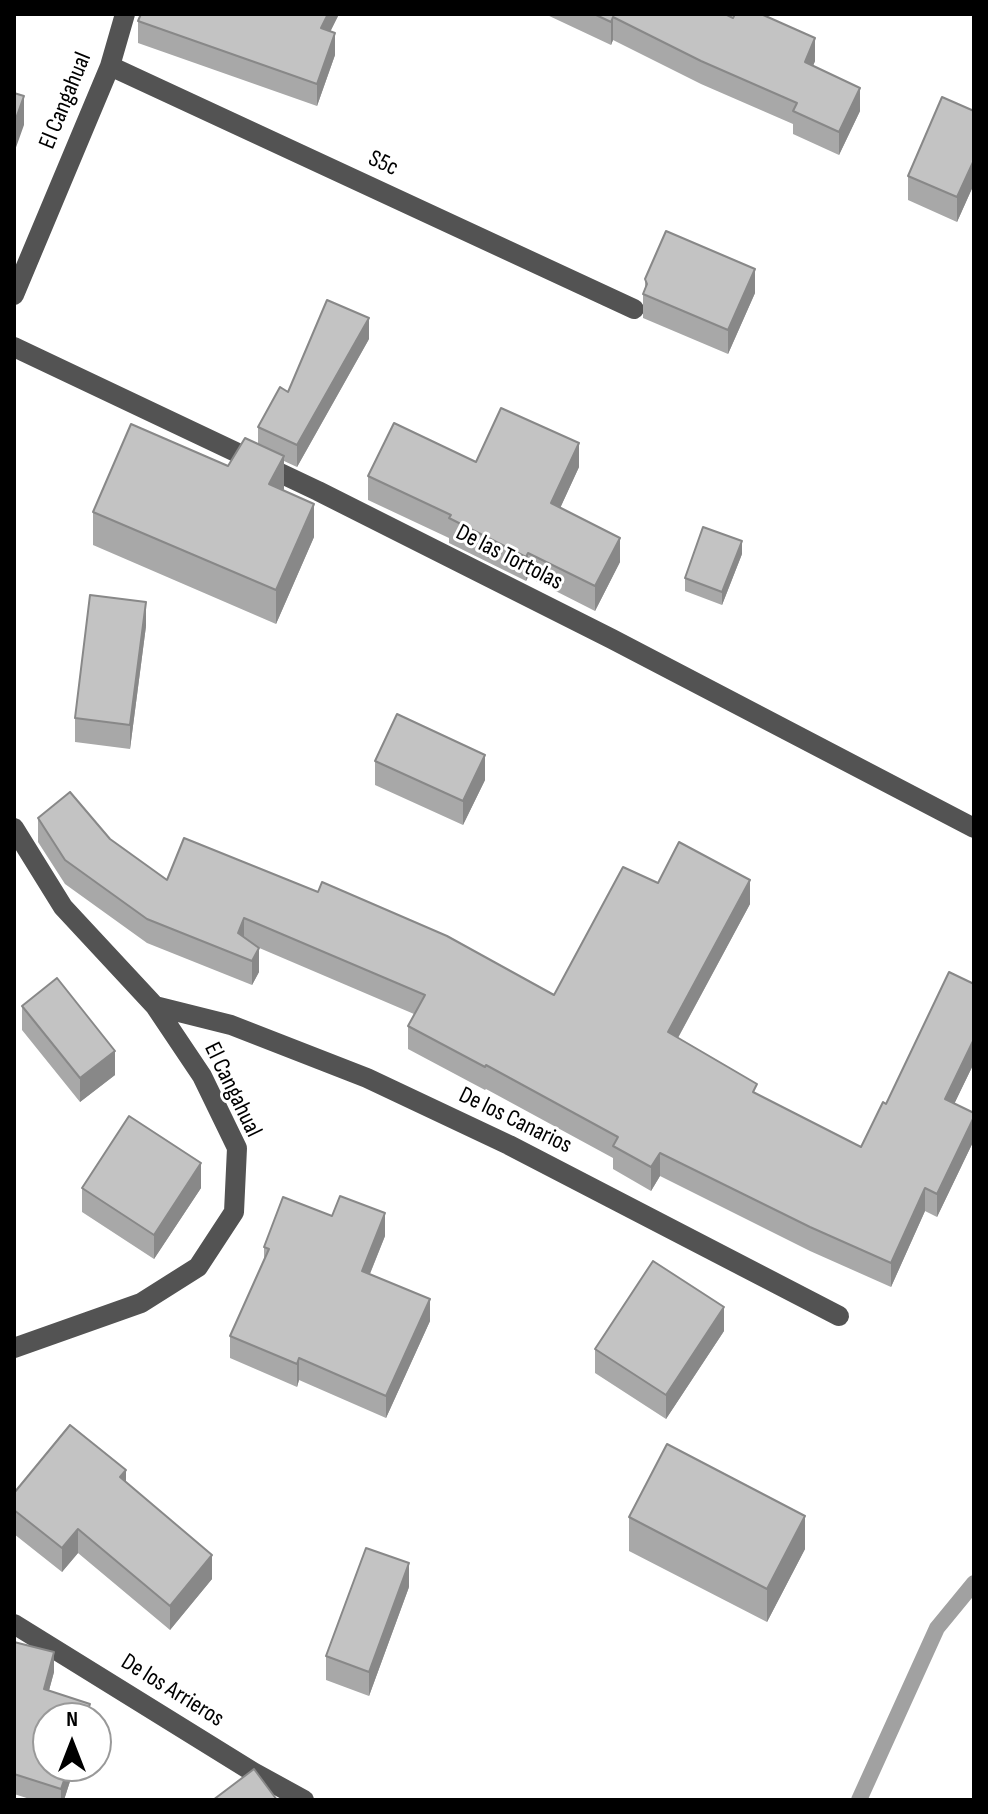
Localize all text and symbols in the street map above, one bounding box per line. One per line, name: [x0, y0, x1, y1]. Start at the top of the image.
street label: El Cangahual: [34, 49, 98, 153]
street label: S5c: [364, 145, 402, 183]
street label: De las Tortolas: [451, 519, 567, 597]
street label: El Cangahual: [197, 1038, 267, 1142]
street label: De los Canarios: [454, 1081, 576, 1161]
street label: De los Arrieros: [115, 1648, 229, 1734]
north arrow: [32, 1702, 112, 1782]
text: N: [66, 1706, 78, 1733]

